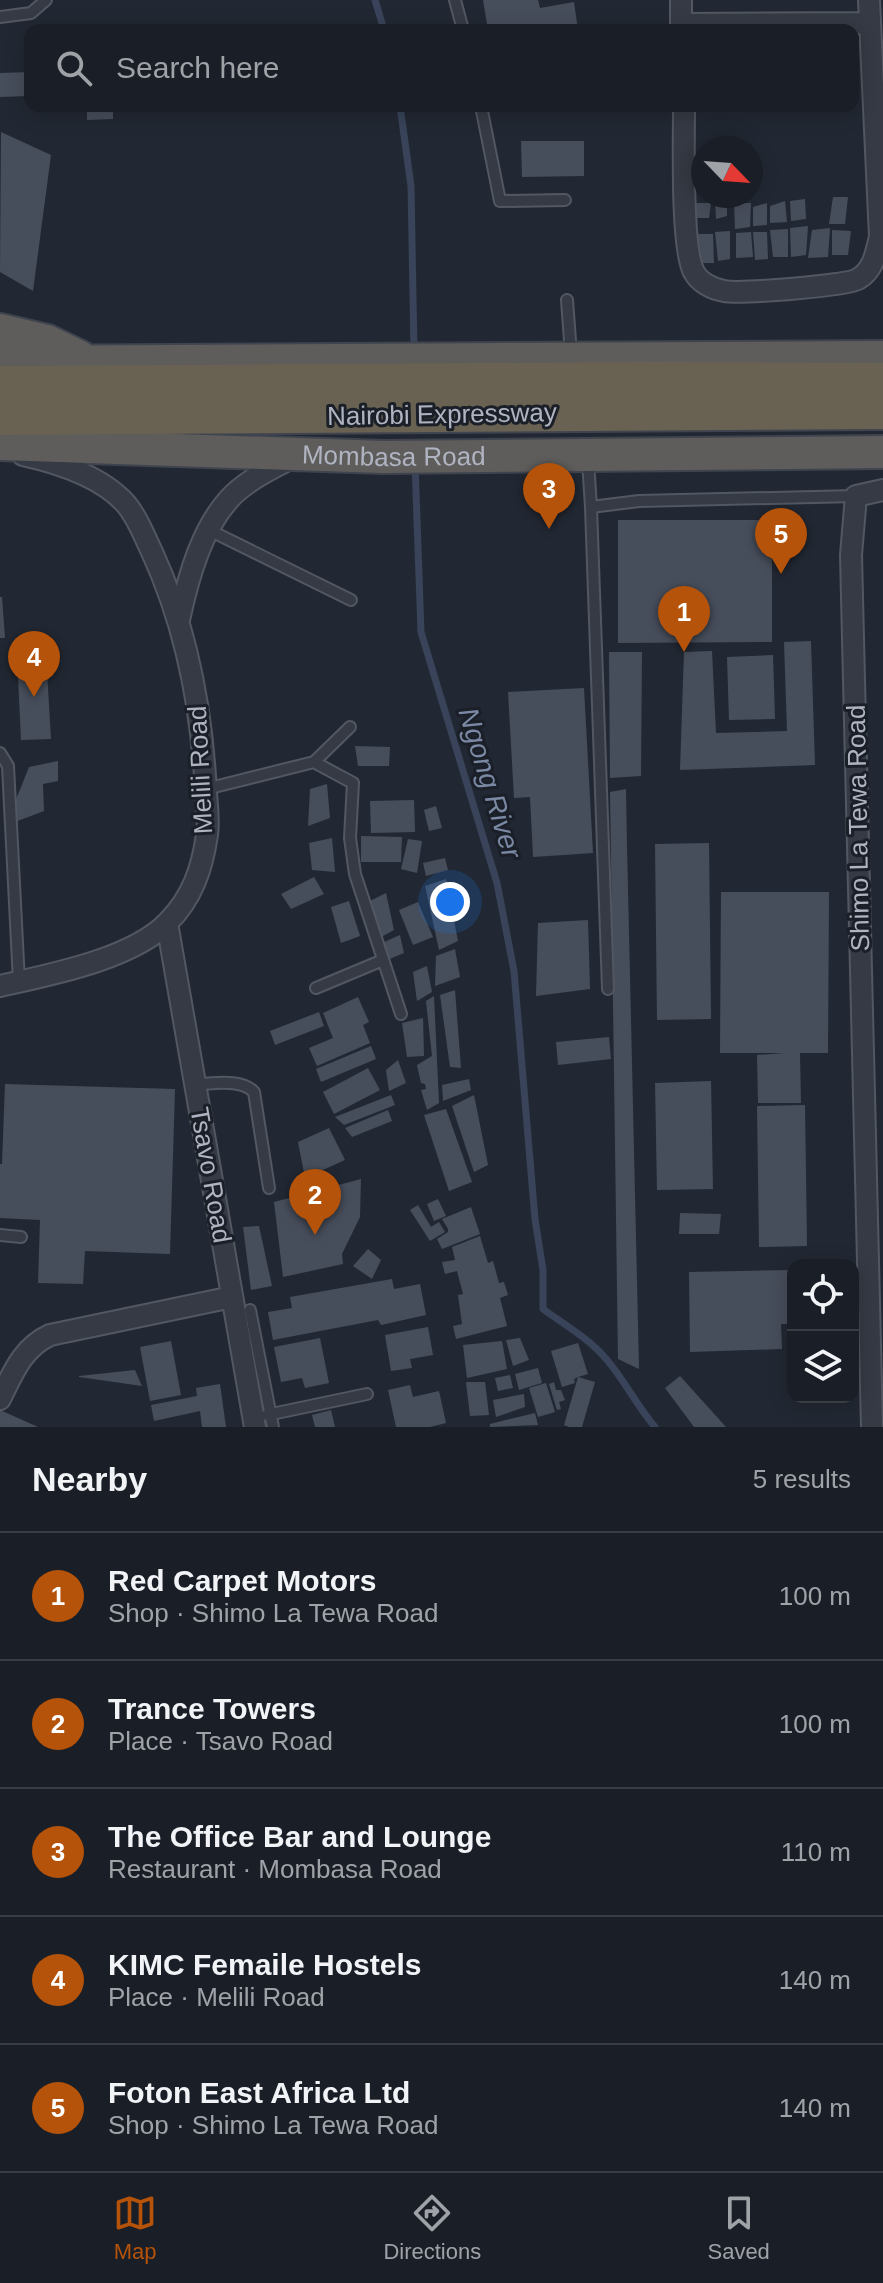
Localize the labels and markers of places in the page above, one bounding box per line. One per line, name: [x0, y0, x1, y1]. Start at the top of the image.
pin: 3: [523, 463, 575, 529]
pin: 5: [755, 508, 807, 574]
pin: 1: [658, 586, 710, 652]
pin: 4: [8, 631, 60, 697]
pin: 2: [289, 1169, 341, 1235]

